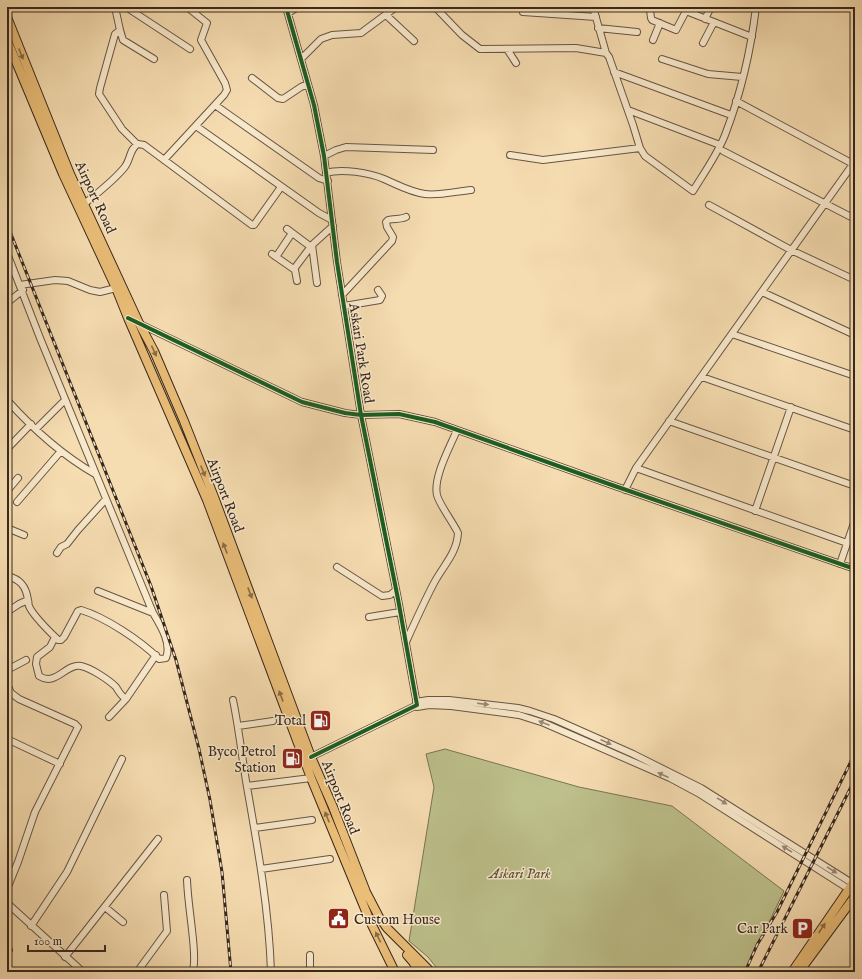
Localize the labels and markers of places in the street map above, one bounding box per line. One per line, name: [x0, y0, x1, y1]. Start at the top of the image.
fuel station icon: Total: [308, 707, 334, 733]
place label: Total: [275, 712, 306, 730]
place label: Byco Petrol Station: [208, 743, 277, 777]
fuel station icon: Byco Petrol Station: [279, 746, 305, 772]
public building icon: Custom House: [325, 906, 351, 932]
place label: Custom House: [354, 911, 441, 929]
parking icon: Car Park: [790, 915, 816, 941]
place label: Car Park: [737, 920, 789, 938]

